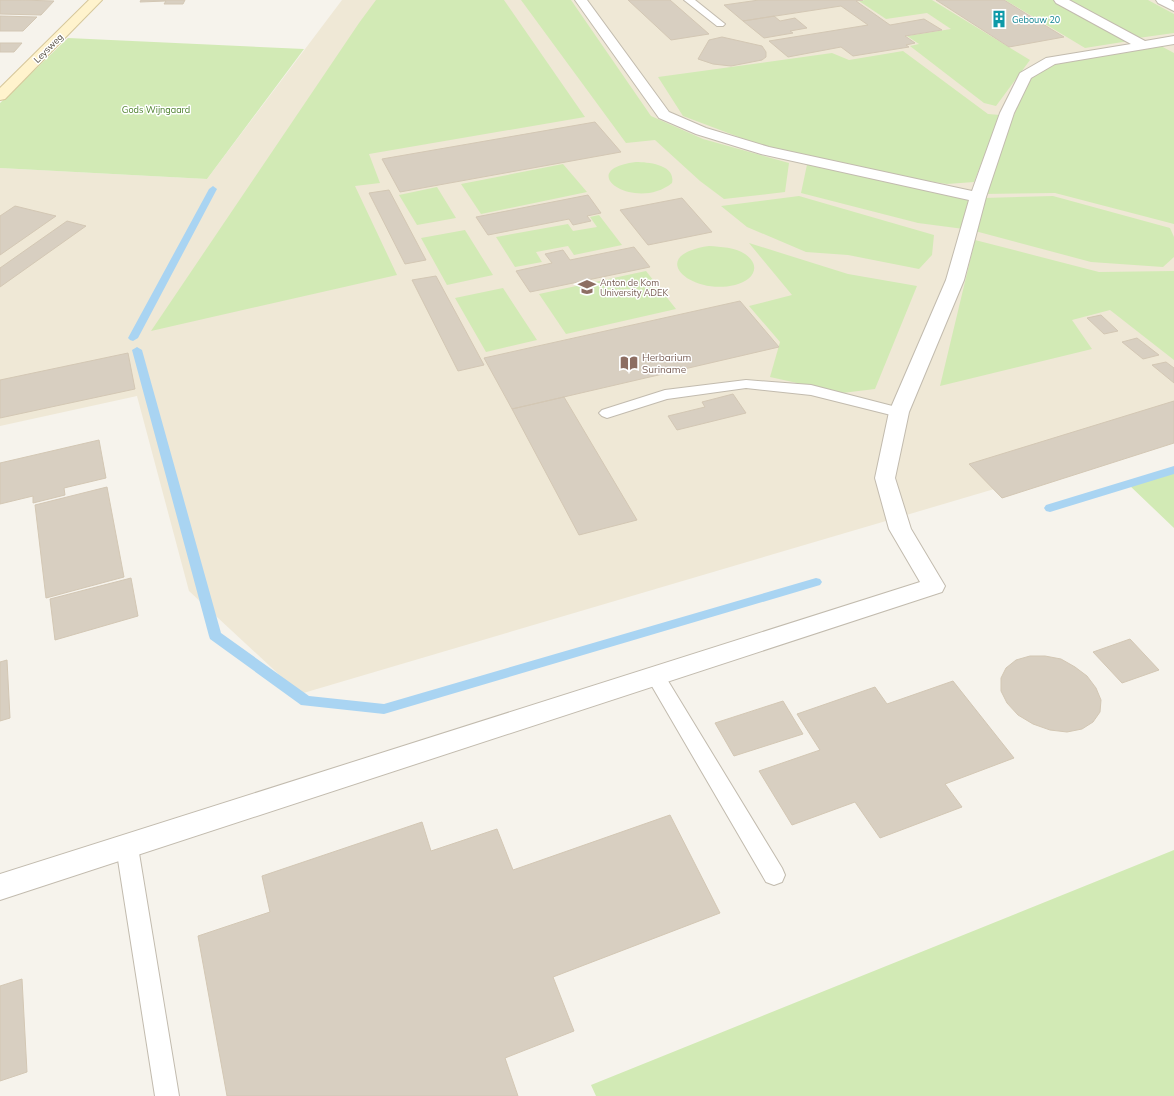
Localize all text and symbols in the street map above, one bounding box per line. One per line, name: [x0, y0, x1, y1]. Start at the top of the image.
building icon: Gebouw 20: [989, 9, 1009, 29]
place label: Gebouw 20: [1012, 14, 1060, 25]
street label: Leysweg: [31, 31, 66, 66]
park label: Gods Wijngaard: [122, 104, 190, 115]
school or university icon: Anton de Kom University ADEK: [577, 277, 597, 297]
place label: Anton de Kom University ADEK: [600, 277, 668, 299]
place label: Herbarium Suriname: [642, 351, 692, 376]
library icon: Herbarium Suriname: [619, 353, 639, 373]

